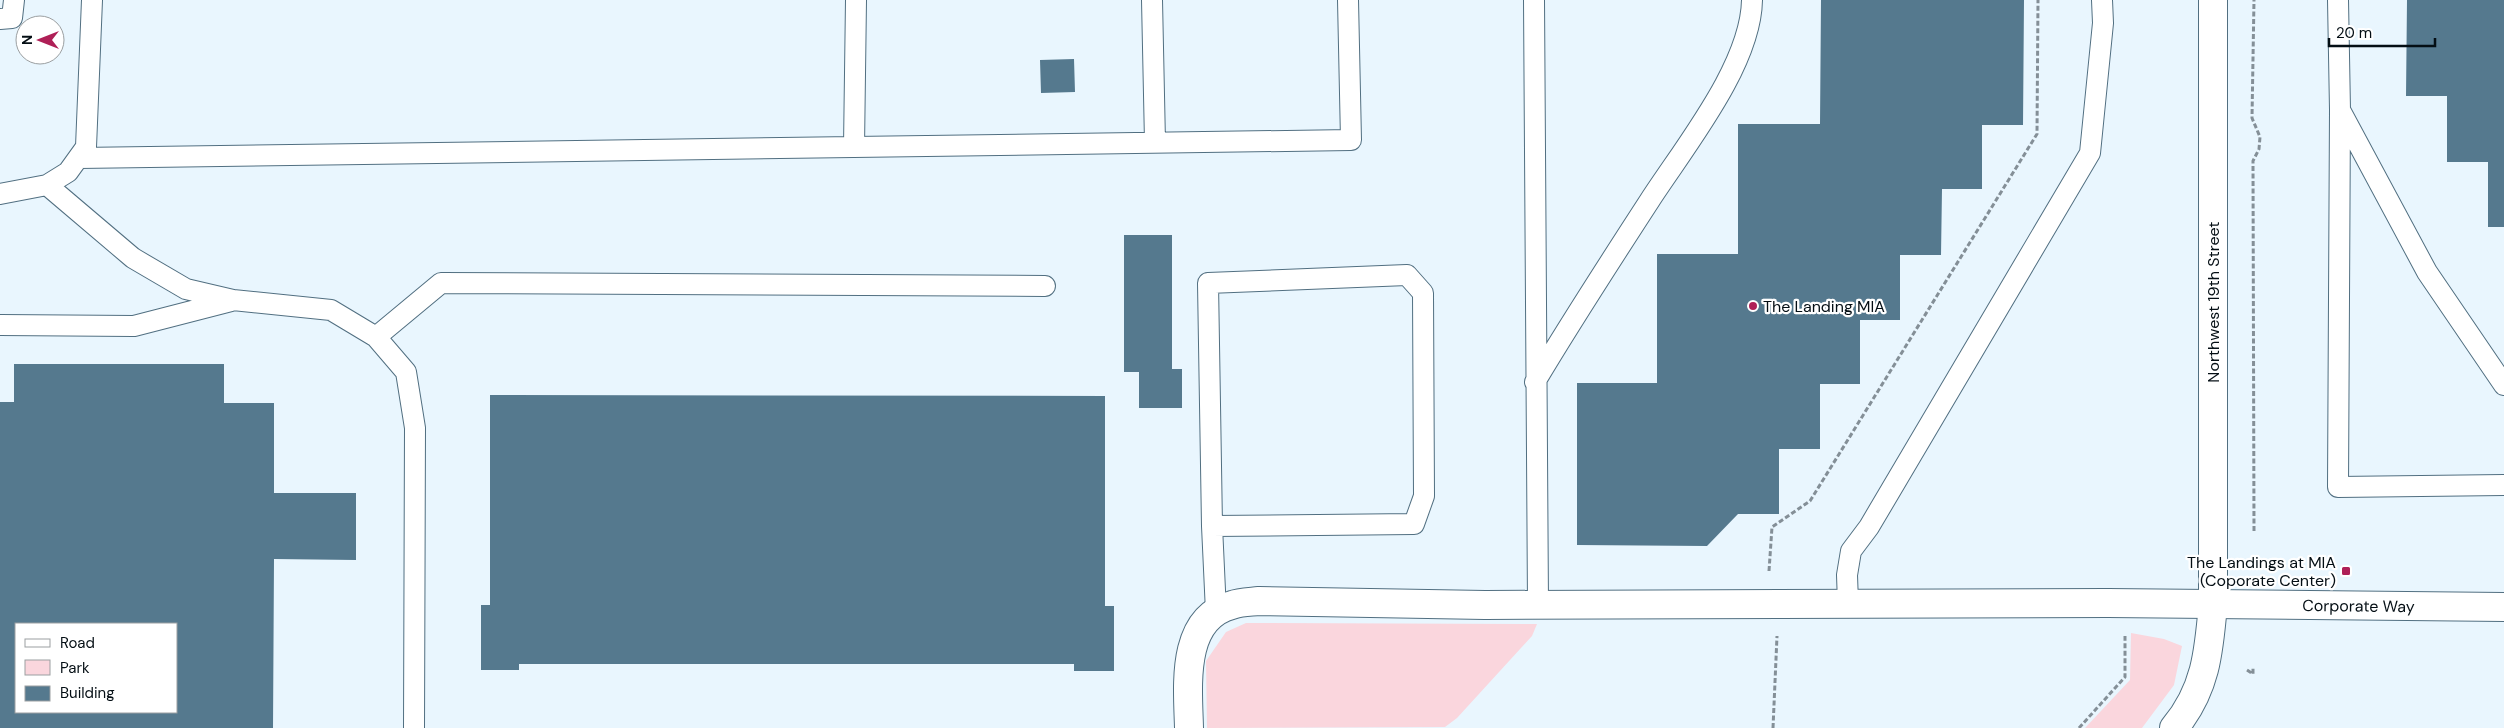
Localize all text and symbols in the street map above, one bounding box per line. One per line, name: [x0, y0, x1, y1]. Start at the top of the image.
north arrow: [15, 15, 65, 65]
scale bar: [2329, 15, 2435, 47]
text: 20 m: [2336, 23, 2372, 43]
text: N: [18, 35, 36, 45]
street label: Northwest 19th Street: [2203, 221, 2224, 383]
place label: The Landing MIA: [1763, 296, 1885, 317]
marker: The Landing MIA: [1747, 300, 1759, 312]
place label: The Landings at MIA (Coporate Center): [2187, 552, 2336, 591]
marker: The Landings at MIA (Coporate Center): [2340, 565, 2352, 577]
street label: Corporate Way: [2302, 595, 2415, 617]
legend: [15, 623, 178, 713]
text: Road: [60, 633, 95, 653]
text: Park: [60, 658, 90, 678]
text: Building: [60, 683, 115, 703]

